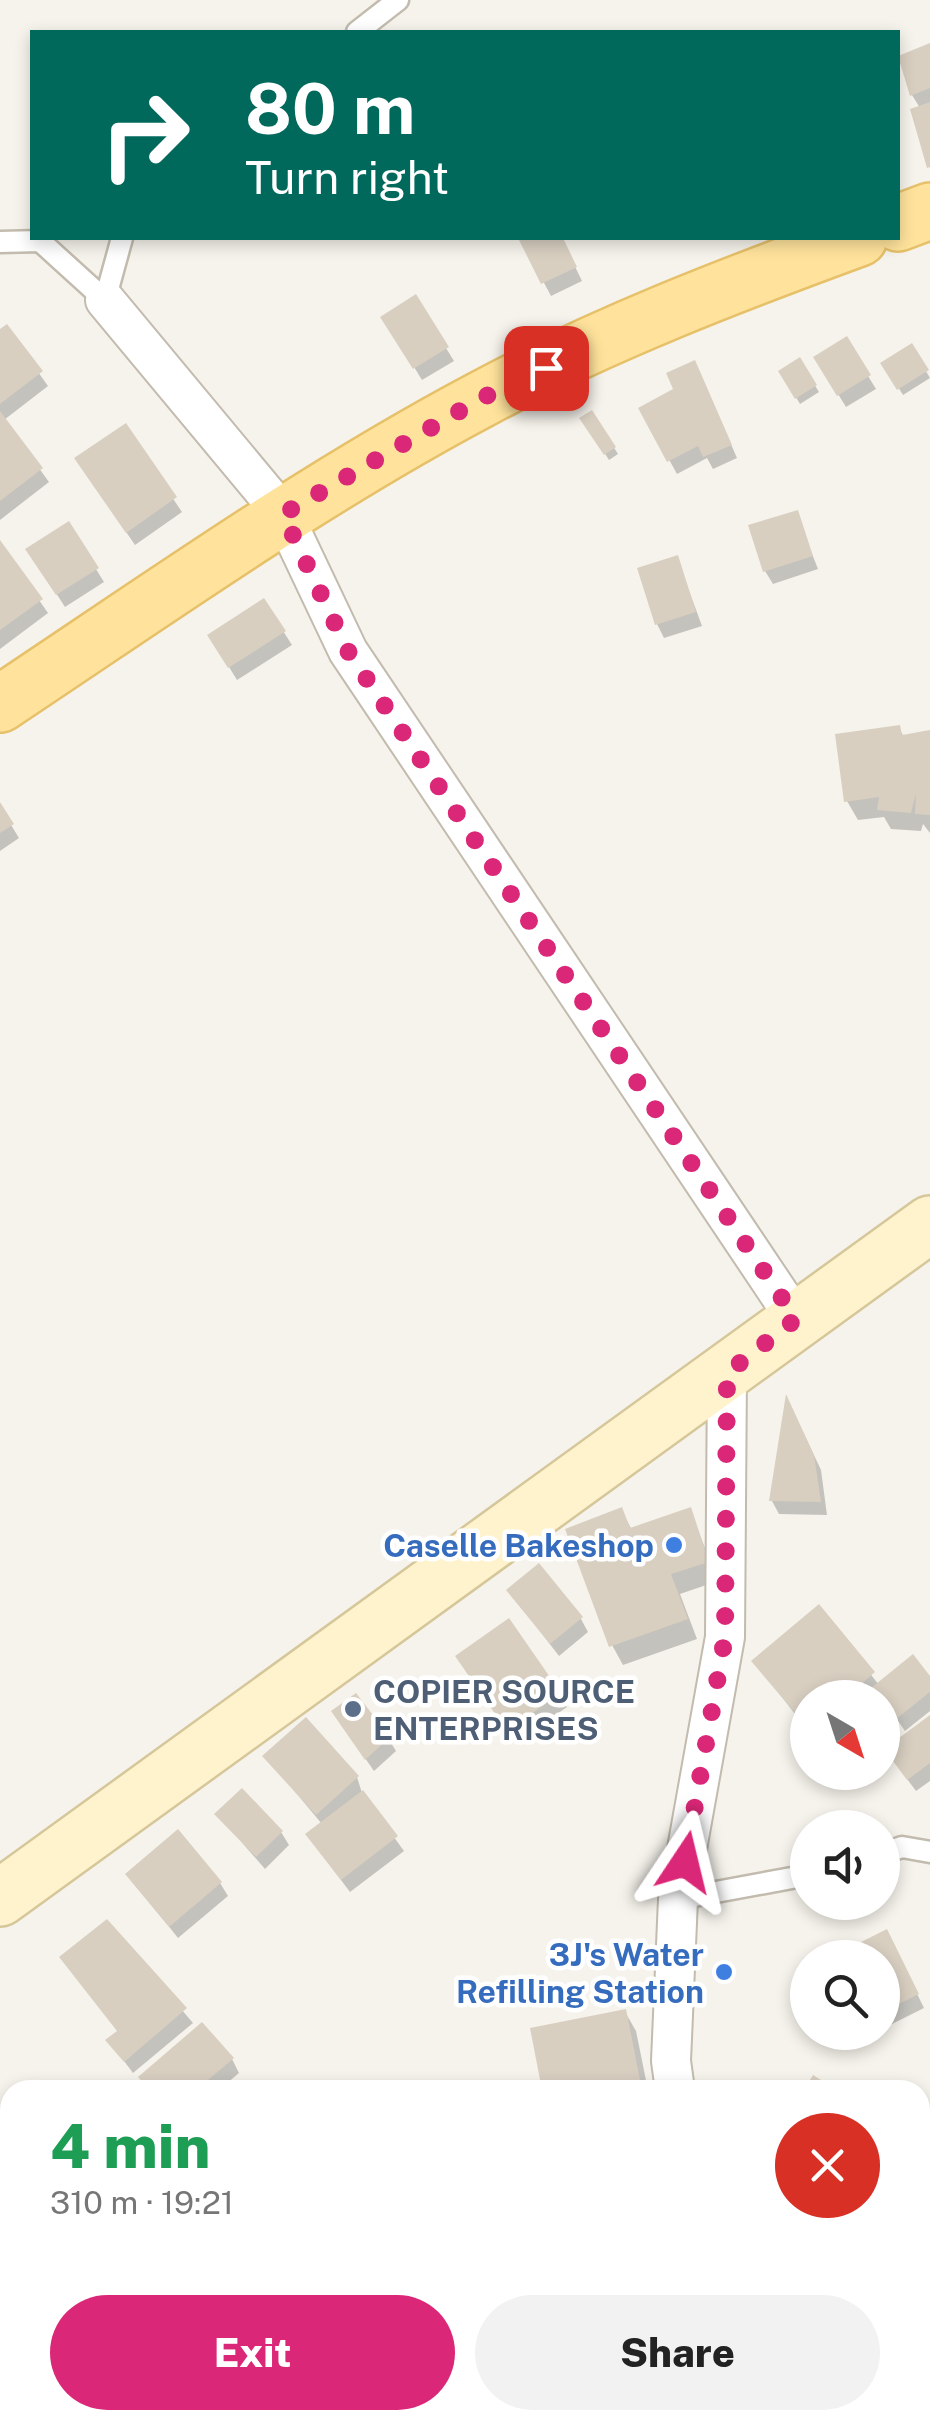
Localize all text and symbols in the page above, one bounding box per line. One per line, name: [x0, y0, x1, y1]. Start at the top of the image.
text: 80 m: [245, 67, 415, 150]
icon: right: [80, 70, 210, 200]
text: Turn right: [245, 151, 449, 204]
pin: [504, 326, 589, 411]
icon: arrive: [519, 341, 574, 396]
place label: Caselle Bakeshop: [383, 1527, 654, 1564]
marker: Caselle Bakeshop: [663, 1534, 685, 1556]
place label: COPIER SOURCE ENTERPRISES: [373, 1673, 635, 1747]
north arrow: [790, 1680, 900, 1790]
map controls: [790, 1680, 900, 2050]
marker: COPIER SOURCE ENTERPRISES: [342, 1698, 364, 1720]
position arrow: [633, 1810, 737, 1914]
button: sound: [790, 1810, 900, 1920]
place label: 3J's Water Refilling Station: [456, 1936, 704, 2010]
button: search: [790, 1940, 900, 2050]
marker: 3J's Water Refilling Station: [713, 1961, 735, 1983]
text: 4 min: [50, 2111, 210, 2182]
button: close: [775, 2113, 880, 2218]
text: 310 m · 19:21: [50, 2184, 234, 2221]
button: Exit: [50, 2295, 455, 2410]
button: Share: [475, 2295, 880, 2410]

